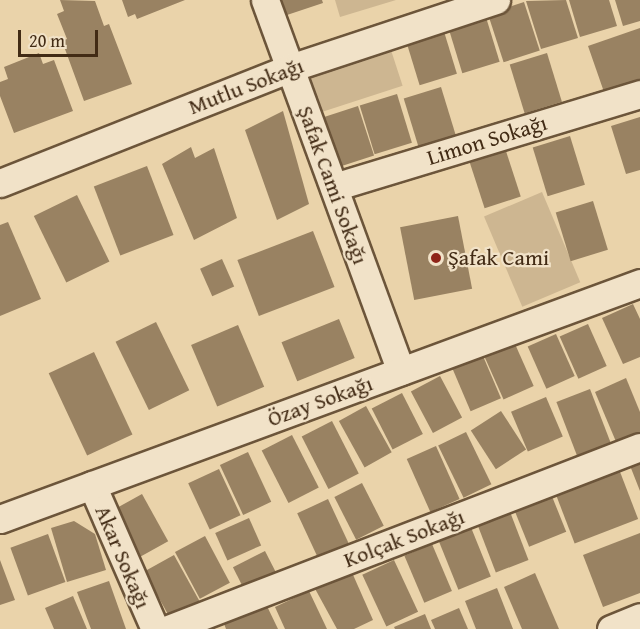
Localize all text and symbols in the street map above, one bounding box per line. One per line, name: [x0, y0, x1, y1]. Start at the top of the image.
scale bar: [21, 18, 100, 56]
text: 20 m: [29, 27, 65, 54]
street label: Mutlu Sokağı: [185, 52, 307, 120]
street label: Şafak Cami Sokağı: [292, 102, 374, 268]
street label: Limon Sokağı: [424, 109, 550, 171]
place label: Şafak Cami: [448, 245, 549, 271]
marker: Şafak Cami: [429, 251, 443, 265]
street label: Özay Sokağı: [264, 370, 376, 432]
street label: Akar Sokağı: [89, 501, 157, 613]
street label: Kolçak Sokağı: [340, 503, 468, 573]

